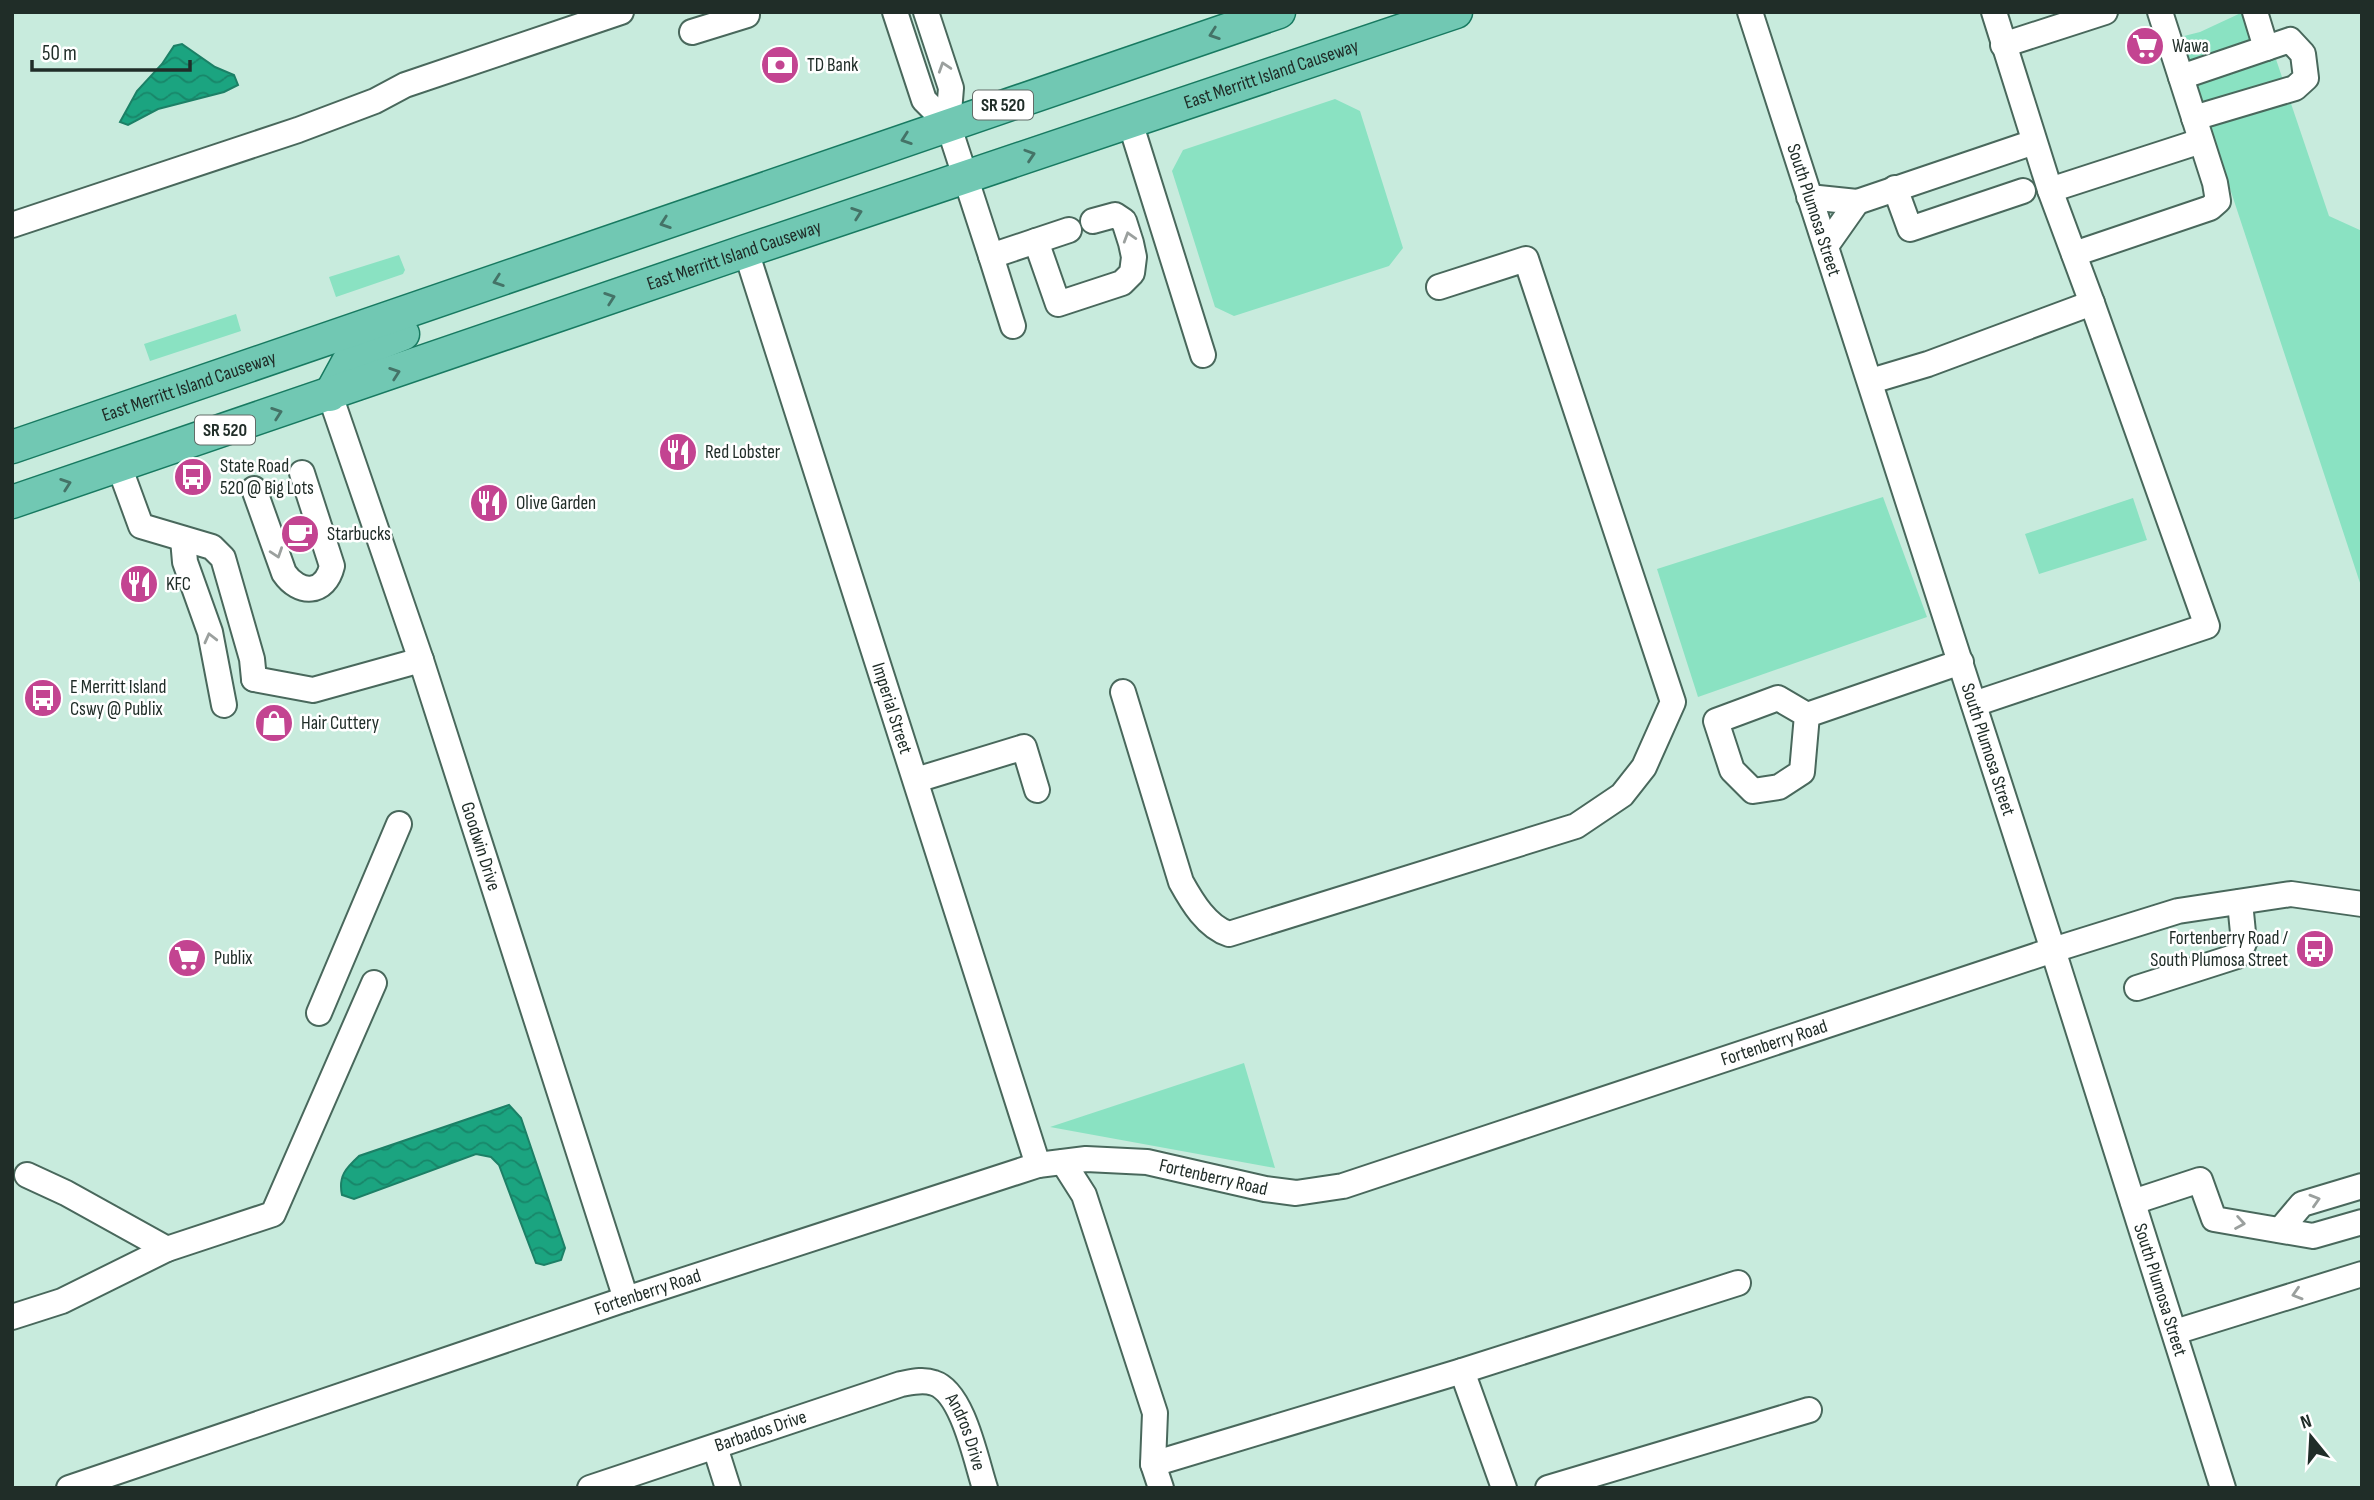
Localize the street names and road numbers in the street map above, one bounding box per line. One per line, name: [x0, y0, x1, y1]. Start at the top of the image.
street label: East Merritt Island Causeway: [1181, 34, 1362, 114]
road number: SR 520: [973, 90, 1033, 120]
street label: South Plumosa Street: [1782, 141, 1846, 279]
street label: East Merritt Island Causeway: [644, 215, 825, 296]
street label: East Merritt Island Causeway: [99, 346, 280, 427]
road number: SR 520: [195, 416, 255, 444]
street label: Imperial Street: [867, 660, 917, 757]
street label: South Plumosa Street: [1956, 680, 2020, 819]
street label: Goodwin Drive: [456, 799, 506, 894]
street label: Fortenberry Road: [1718, 1014, 1830, 1071]
street label: Fortenberry Road: [1157, 1154, 1270, 1201]
street label: South Plumosa Street: [2129, 1221, 2192, 1359]
street label: Fortenberry Road: [592, 1264, 704, 1320]
street label: Andros Drive: [940, 1388, 991, 1473]
street label: Barbados Drive: [712, 1405, 810, 1457]

